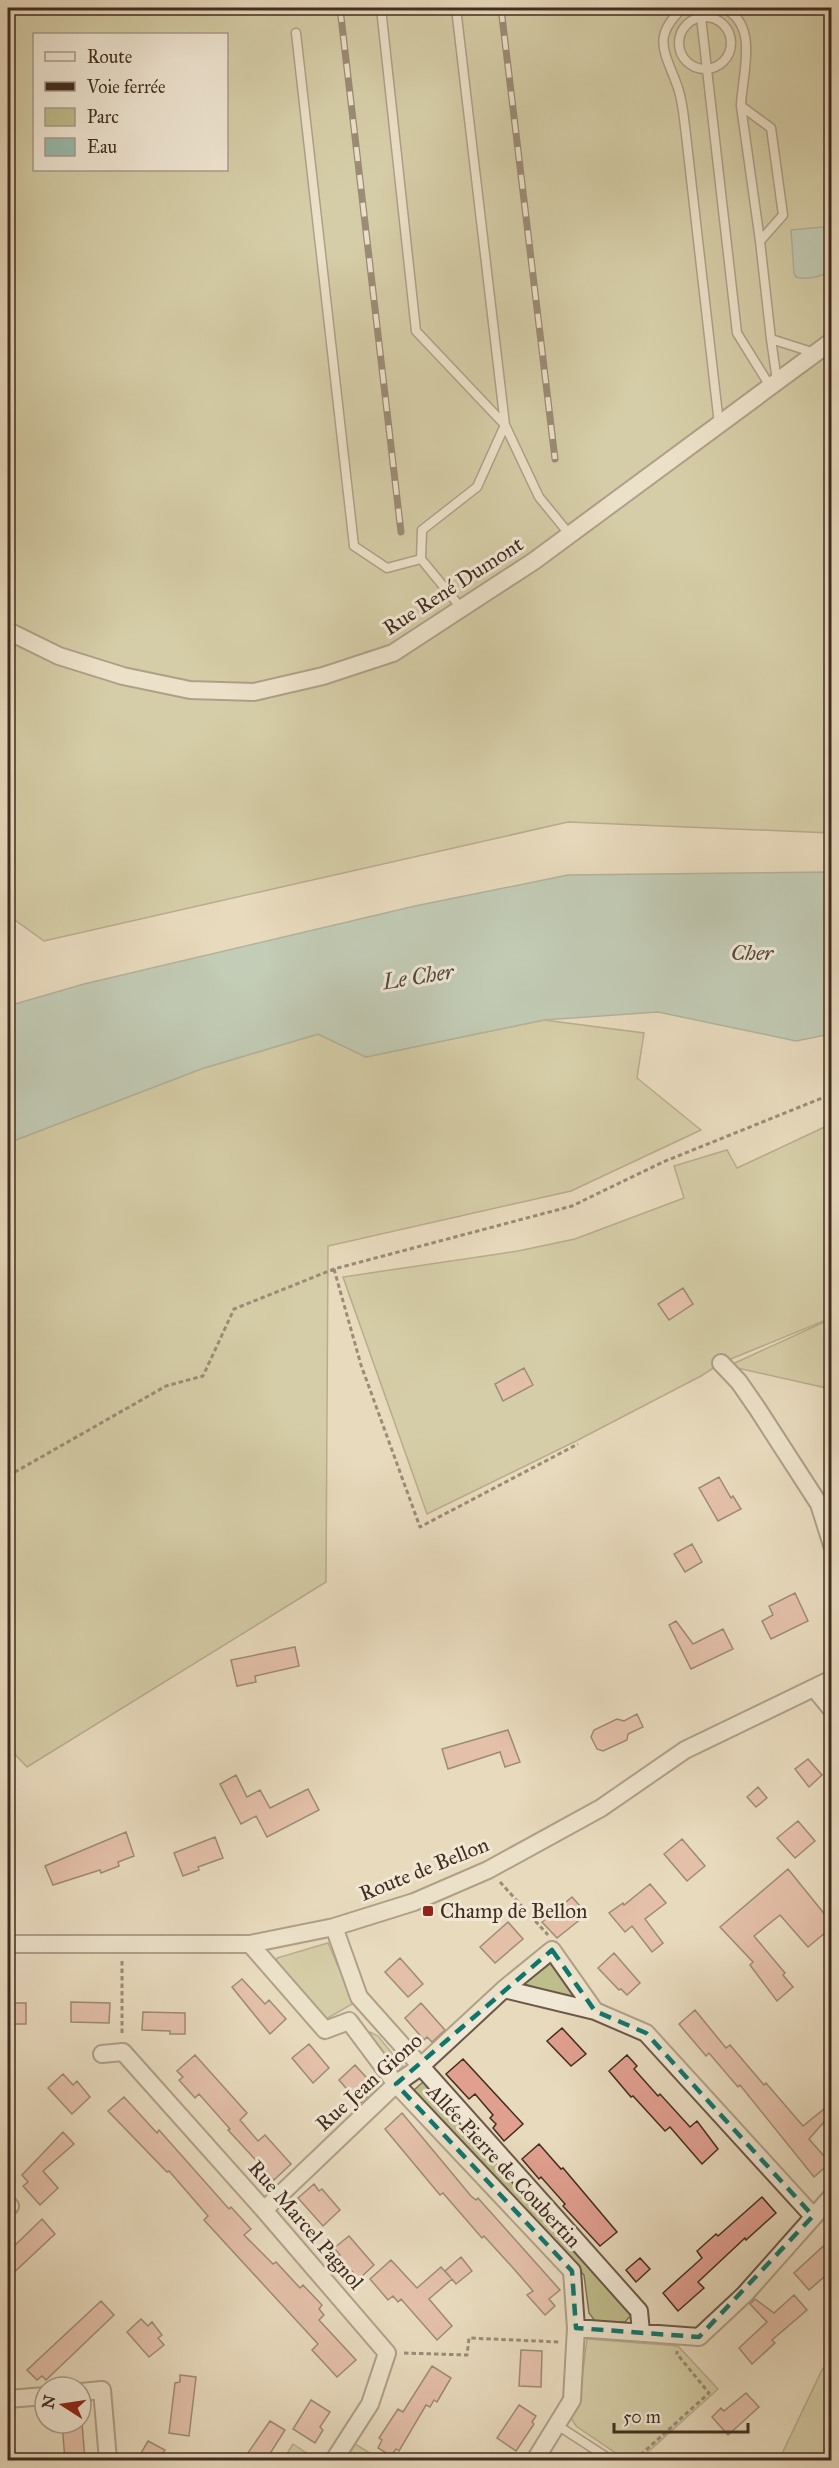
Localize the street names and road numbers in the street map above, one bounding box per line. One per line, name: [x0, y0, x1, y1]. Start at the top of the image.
street label: Rue René Dumont: [378, 531, 528, 641]
street label: Route de Bellon: [356, 1831, 492, 1907]
street label: Rue Jean Giono: [310, 2027, 428, 2137]
street label: Allée Pierre de Coubertin: [421, 2078, 587, 2253]
street label: Rue Marcel Pagnol: [243, 2155, 370, 2295]

